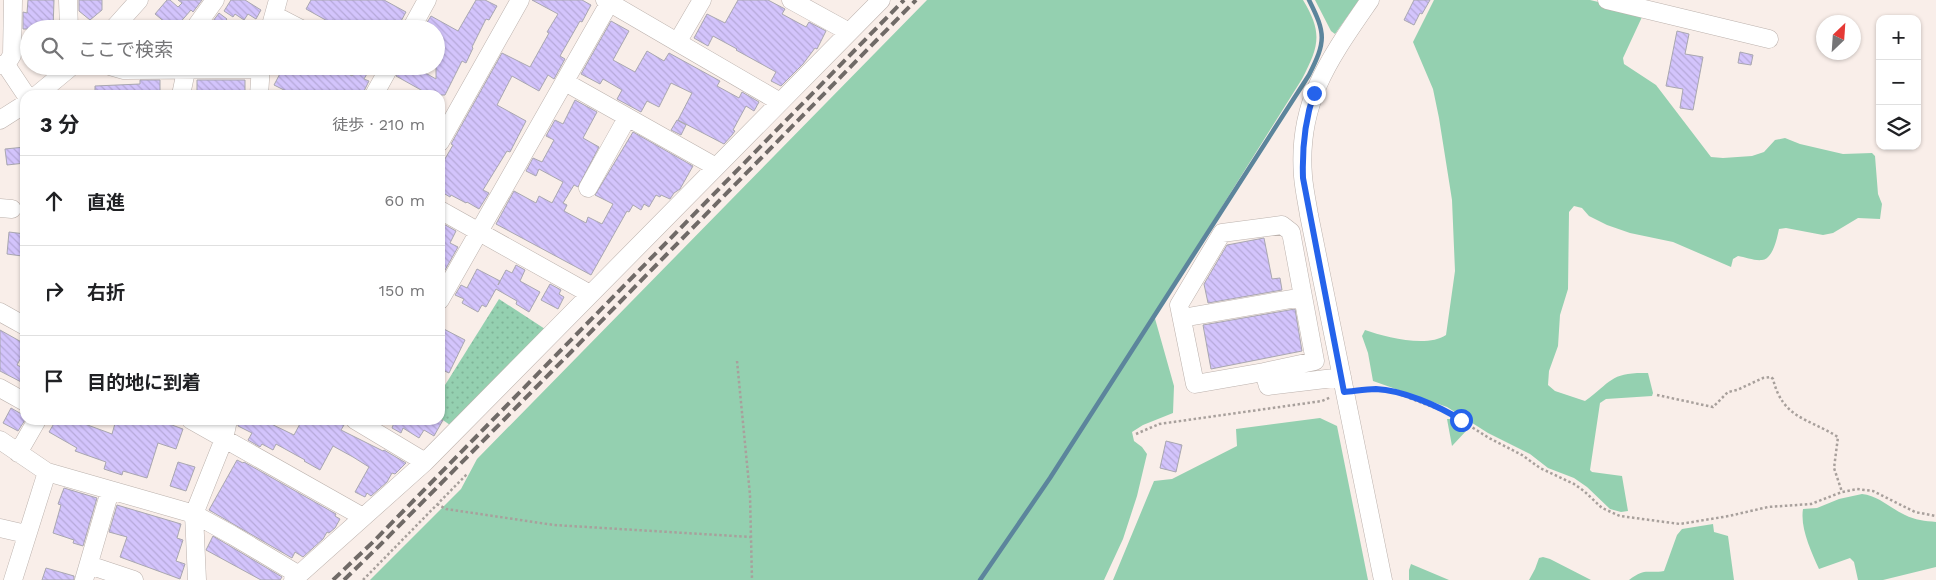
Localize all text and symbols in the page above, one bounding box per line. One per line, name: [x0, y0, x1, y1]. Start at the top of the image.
north arrow: [1816, 15, 1861, 60]
map controls: [1876, 15, 1921, 150]
button: +: [1876, 15, 1921, 60]
search box: [20, 20, 445, 75]
icon: search: [38, 34, 66, 62]
text: ここで検索: [78, 38, 173, 61]
button: −: [1876, 60, 1921, 105]
route end: [1303, 82, 1326, 105]
button: layers: [1876, 105, 1921, 150]
text: 3 分: [40, 112, 79, 137]
text: 徒歩 · 210 m: [332, 115, 425, 134]
icon: ahead: [40, 187, 68, 215]
text: 直進: [87, 191, 125, 214]
text: 60 m: [385, 191, 425, 210]
icon: right: [40, 277, 68, 305]
text: 右折: [87, 281, 125, 304]
text: 150 m: [379, 281, 425, 300]
icon: arrive: [40, 367, 68, 395]
text: 目的地に到着: [87, 371, 201, 394]
route start: [1450, 409, 1473, 432]

